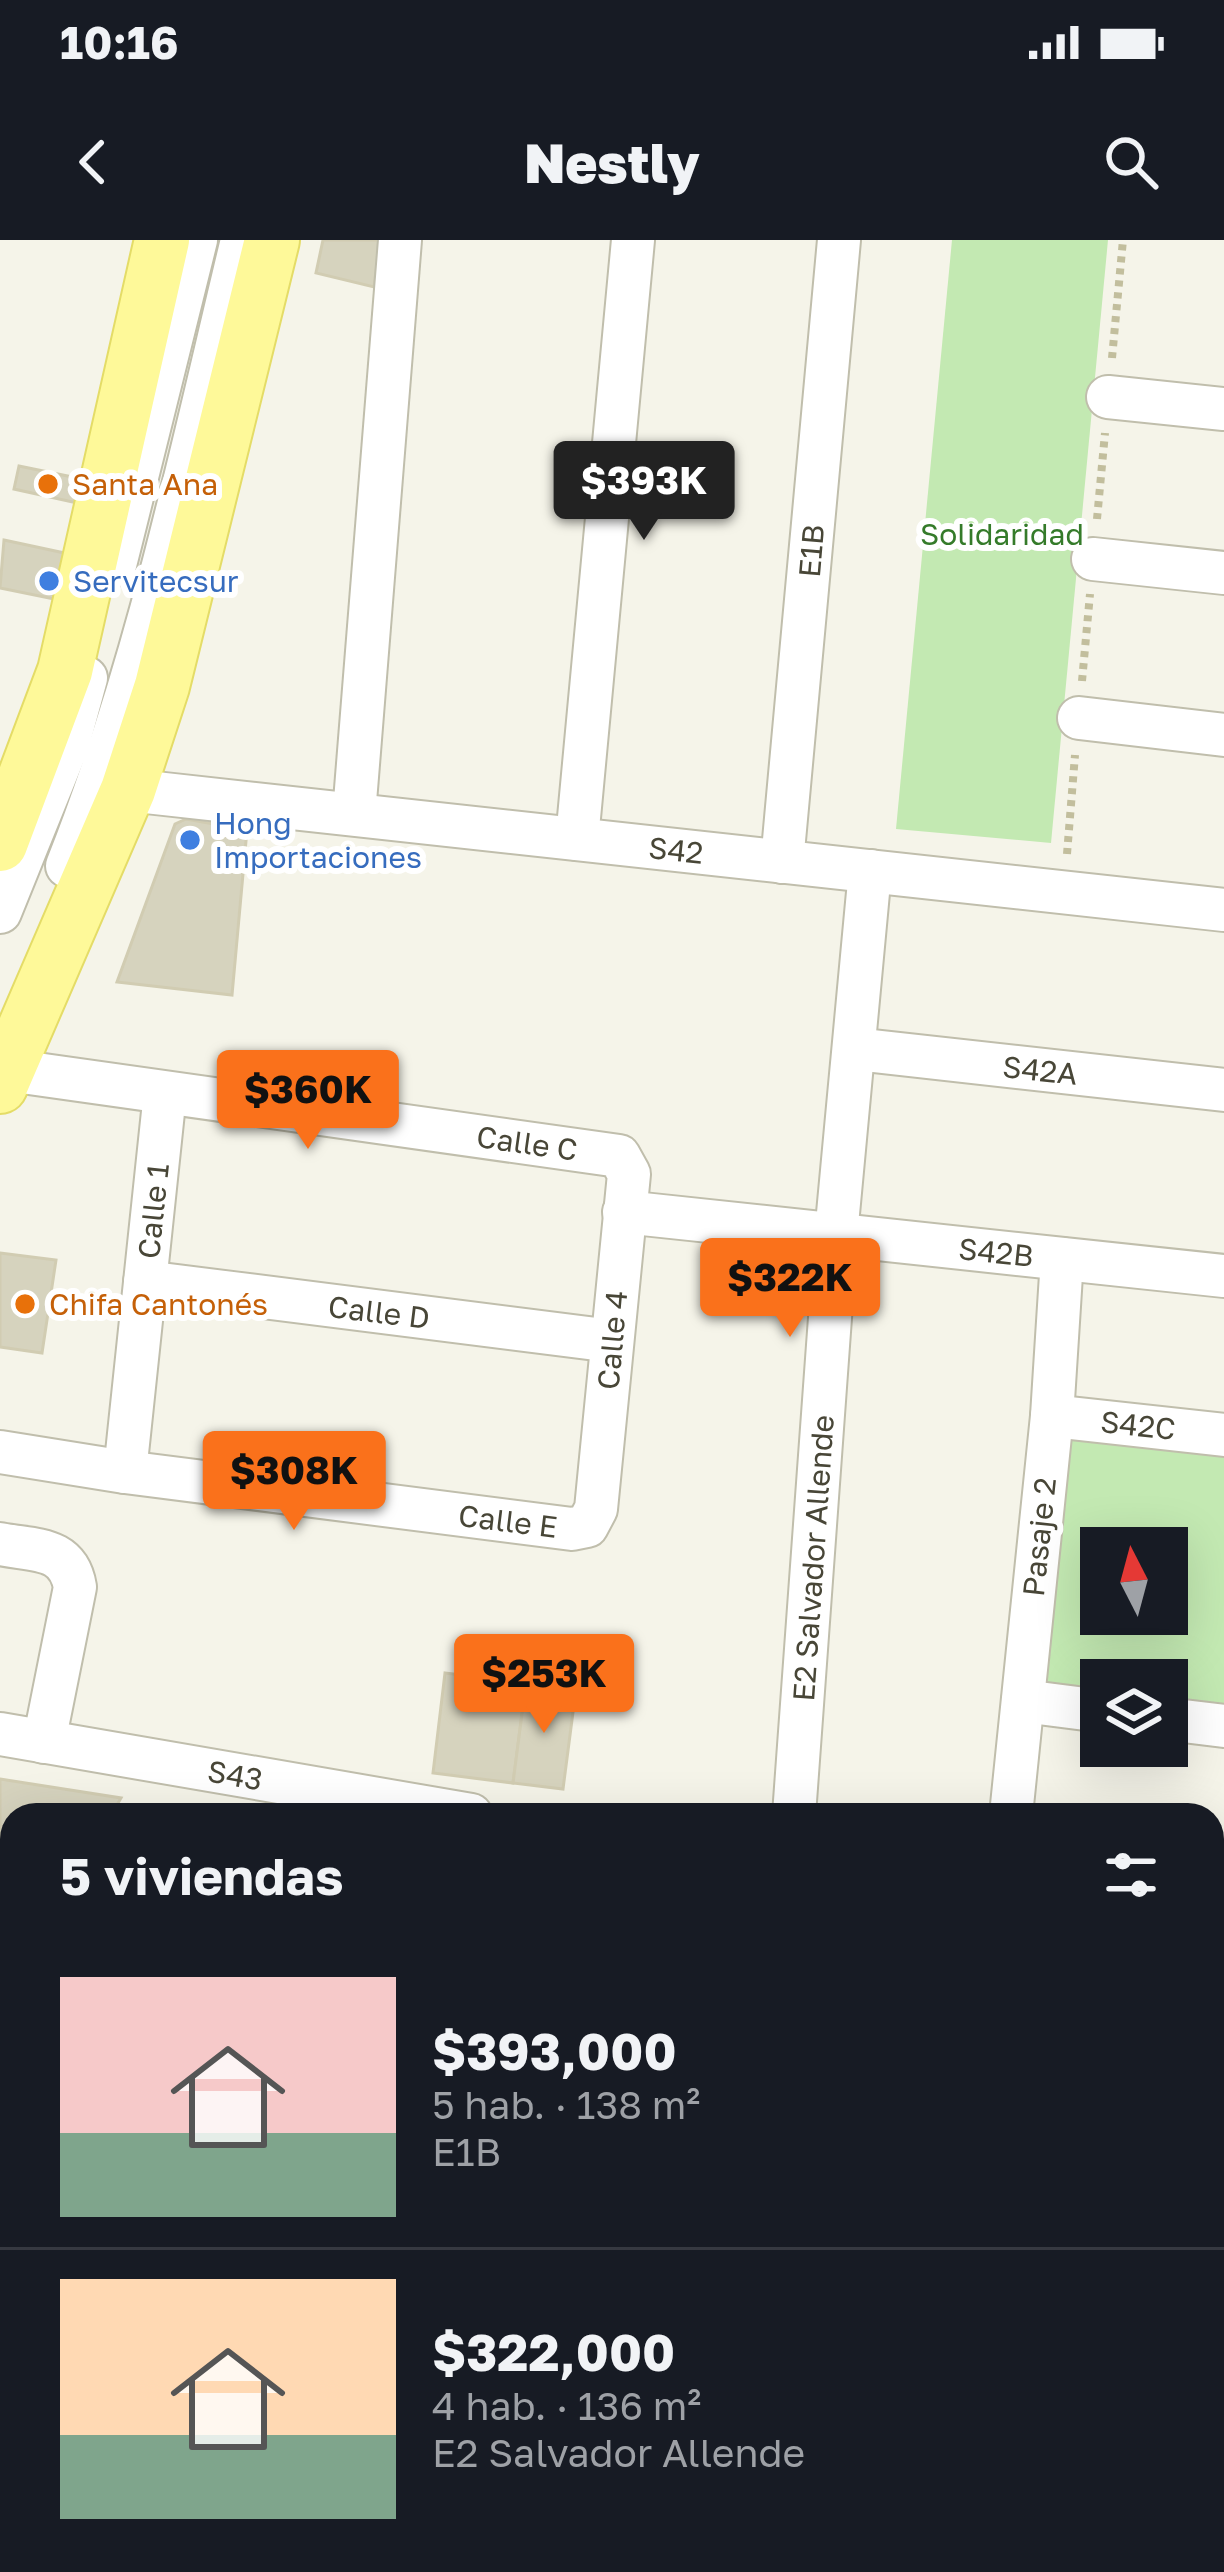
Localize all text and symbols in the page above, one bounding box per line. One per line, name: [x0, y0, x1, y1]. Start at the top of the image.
text: 10:16: [60, 15, 179, 69]
icon: back: [60, 129, 126, 195]
icon: search: [1098, 129, 1164, 195]
text: Nestly: [524, 130, 700, 195]
pin: $393K: [560, 441, 728, 543]
text: $393K: [581, 456, 707, 503]
place label: Santa Ana: [72, 466, 218, 502]
marker: Santa Ana: [35, 471, 61, 497]
park label: Solidaridad: [920, 516, 1084, 552]
street label: E1B: [791, 523, 831, 579]
place label: Servitecsur: [73, 563, 239, 599]
marker: Servitecsur: [36, 568, 62, 594]
place label: Hong Importaciones: [214, 805, 422, 875]
marker: Hong Importaciones: [177, 827, 203, 853]
street label: S42: [647, 829, 705, 871]
street label: S42A: [1001, 1048, 1079, 1092]
pin: $360K: [224, 1050, 392, 1152]
text: $360K: [244, 1065, 372, 1112]
street label: Calle C: [474, 1118, 580, 1168]
street label: Calle 1: [130, 1162, 176, 1260]
street label: S42B: [957, 1230, 1035, 1274]
pin: $322K: [706, 1238, 874, 1340]
text: $322K: [727, 1253, 853, 1300]
place label: Chifa Cantonés: [49, 1286, 268, 1322]
street label: Calle D: [326, 1288, 432, 1336]
street label: Calle 4: [590, 1289, 634, 1391]
marker: Chifa Cantonés: [12, 1291, 38, 1317]
street label: S42C: [1099, 1403, 1177, 1447]
street label: E2 Salvador Allende: [785, 1414, 841, 1702]
pin: $308K: [210, 1431, 378, 1533]
text: $308K: [230, 1446, 358, 1493]
street label: Pasaje 2: [1015, 1476, 1063, 1598]
street label: Calle E: [456, 1497, 560, 1545]
north arrow: [1080, 1527, 1188, 1635]
map controls: [1080, 1527, 1188, 1767]
pin: $253K: [460, 1634, 628, 1736]
text: $253K: [481, 1649, 607, 1696]
button: layers: [1080, 1659, 1188, 1767]
street label: S43: [205, 1752, 265, 1798]
icon: filters: [1098, 1842, 1164, 1908]
text: 5 viviendas: [60, 1845, 343, 1906]
text: $393,000: [432, 2020, 677, 2081]
icon: home: [156, 2025, 300, 2169]
text: 5 hab. · 138 m²: [432, 2081, 700, 2128]
text: E1B: [432, 2128, 501, 2175]
text: $322,000: [432, 2321, 675, 2382]
icon: home: [156, 2327, 300, 2471]
text: 4 hab. · 136 m²: [432, 2382, 701, 2429]
text: E2 Salvador Allende: [432, 2429, 805, 2476]

